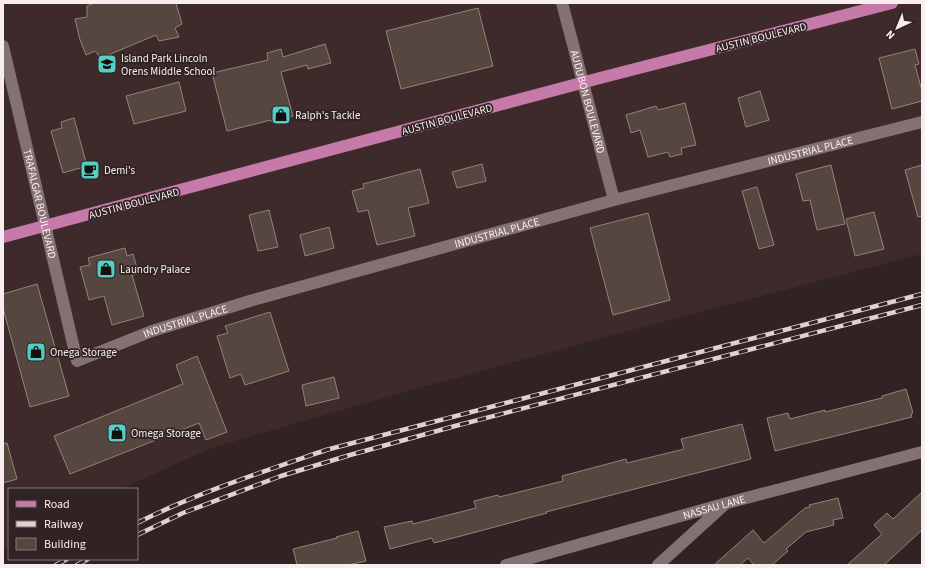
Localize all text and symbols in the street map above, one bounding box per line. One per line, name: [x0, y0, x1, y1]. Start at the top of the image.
north arrow: [877, 8, 917, 48]
street label: AUSTIN BOULEVARD: [714, 19, 808, 56]
text: N: [883, 27, 898, 43]
street label: AUDUBON BOULEVARD: [567, 48, 608, 155]
place label: Island Park Lincoln Orens Middle School: [121, 51, 215, 79]
school or university icon: Island Park Lincoln Orens Middle School: [96, 53, 118, 75]
street label: AUSTIN BOULEVARD: [400, 100, 494, 139]
shop icon: Ralph's Tackle: [270, 104, 292, 126]
place label: Ralph's Tackle: [295, 108, 361, 123]
street label: INDUSTRIAL PLACE: [766, 133, 855, 169]
street label: TRAFALGAR BOULEVARD: [19, 148, 60, 260]
cafe icon: Demi's: [79, 159, 101, 181]
place label: Demi's: [104, 163, 136, 178]
street label: AUSTIN BOULEVARD: [87, 184, 181, 223]
street label: INDUSTRIAL PLACE: [453, 214, 541, 252]
shop icon: Laundry Palace: [95, 258, 117, 280]
place label: Laundry Palace: [120, 262, 191, 277]
street label: INDUSTRIAL PLACE: [141, 301, 230, 342]
shop icon: Onega Storage: [25, 341, 47, 363]
place label: Onega Storage: [50, 345, 117, 360]
shop icon: Omega Storage: [106, 422, 128, 444]
place label: Omega Storage: [131, 426, 202, 441]
legend: [8, 488, 138, 560]
street label: NASSAU LANE: [681, 491, 747, 523]
text: Road: [44, 496, 70, 513]
text: Railway: [44, 516, 83, 533]
text: Building: [44, 536, 86, 553]

